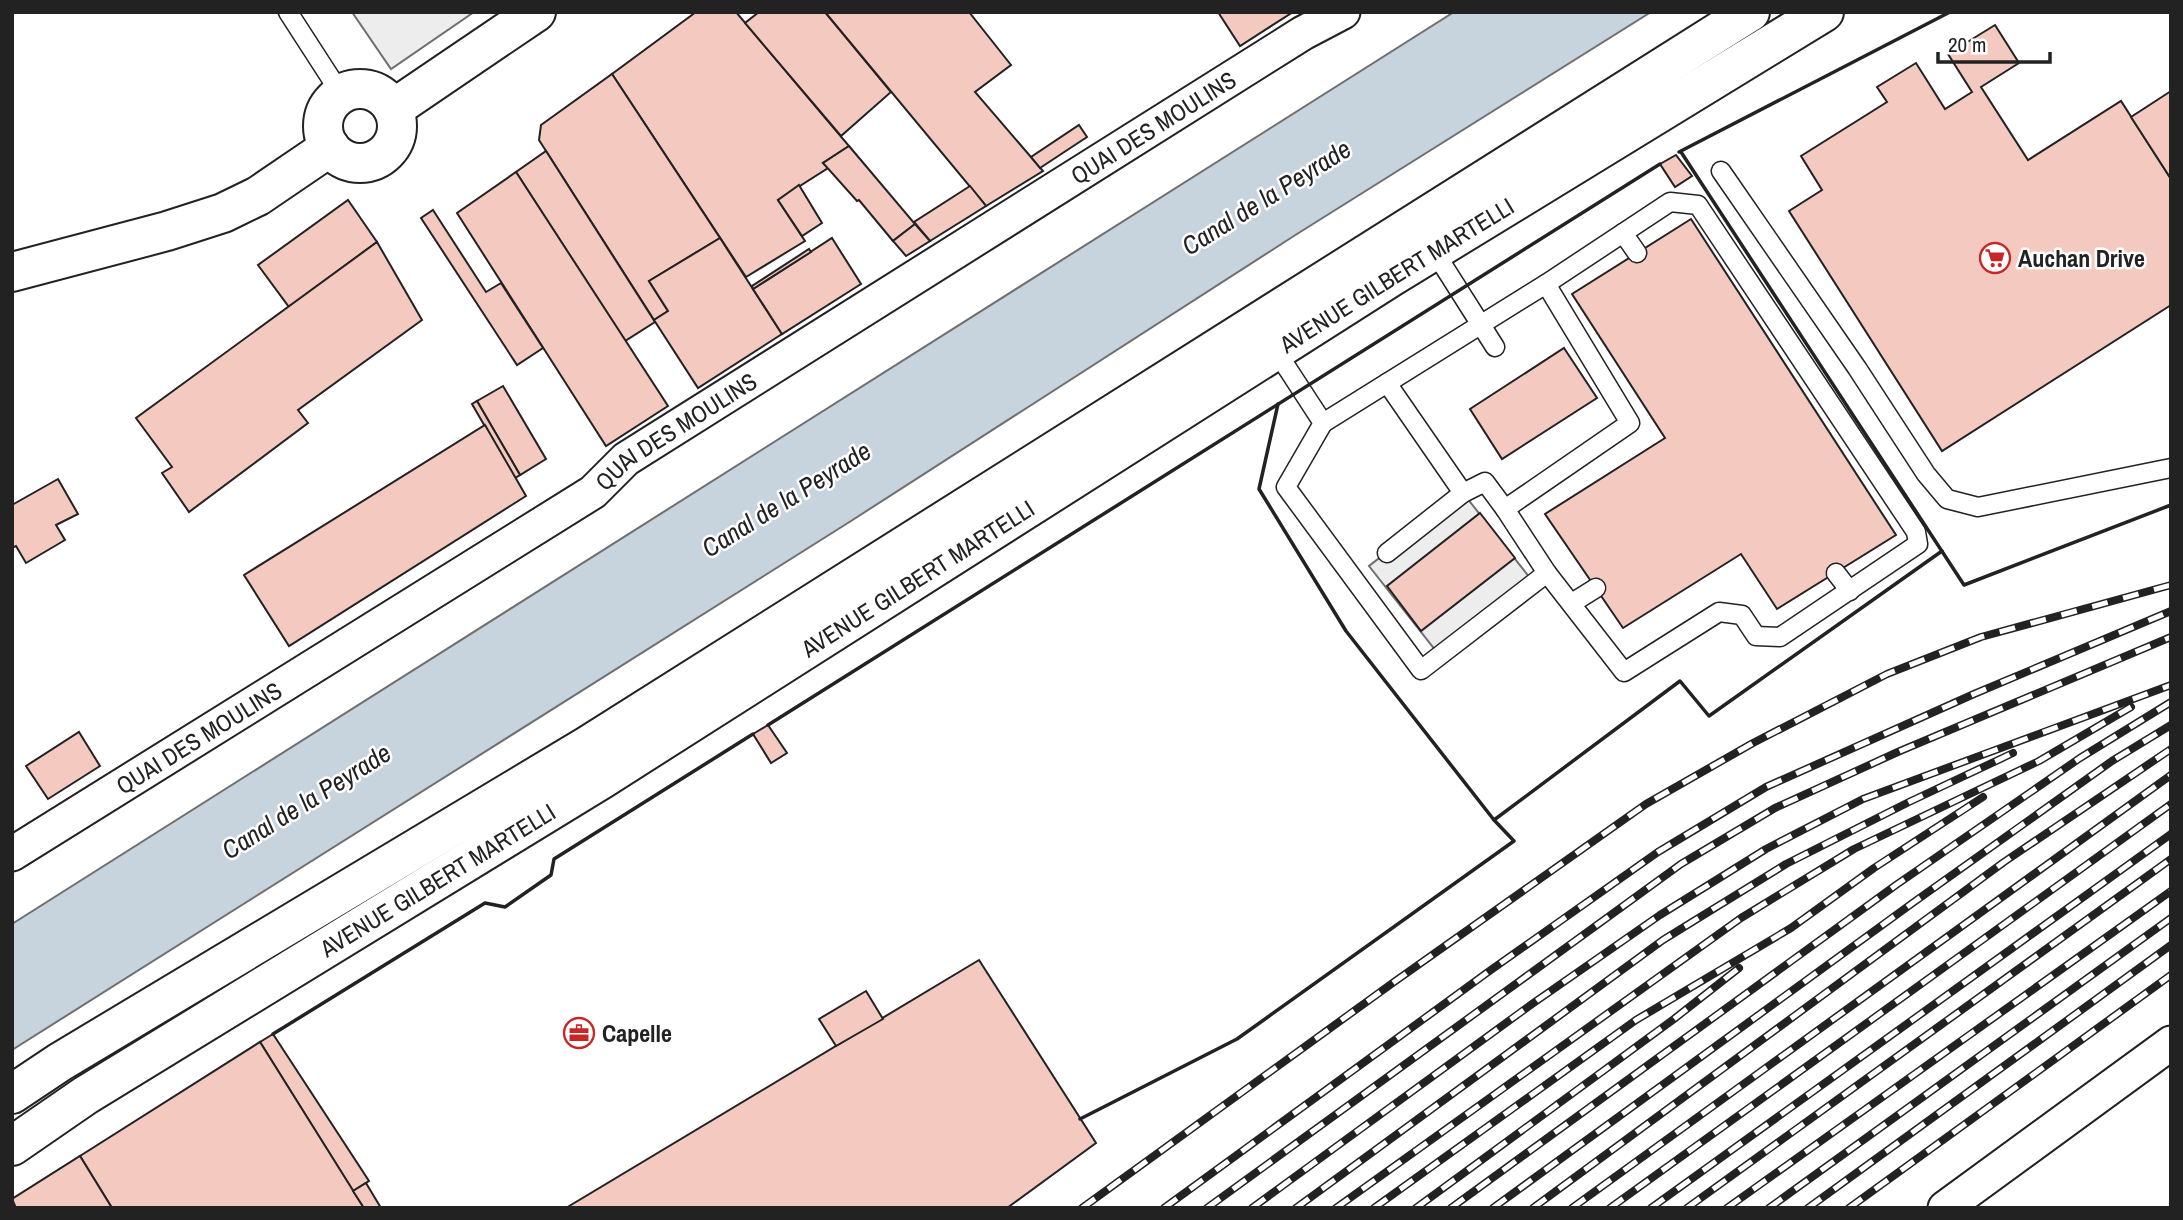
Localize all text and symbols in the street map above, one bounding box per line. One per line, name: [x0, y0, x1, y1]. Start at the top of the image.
scale bar: [1938, 21, 2050, 65]
text: 20 m: [1948, 30, 1986, 59]
street label: QUAI DES MOULINS: [1064, 63, 1242, 191]
water label: Canal de la Peyrade: [1175, 131, 1357, 263]
street label: AVENUE GILBERT MARTELLI: [1273, 190, 1520, 360]
supermarket icon: Auchan Drive: [1978, 241, 2012, 275]
place label: Auchan Drive: [2018, 242, 2145, 274]
street label: QUAI DES MOULINS: [588, 365, 763, 497]
water label: Canal de la Peyrade: [695, 433, 877, 565]
street label: AVENUE GILBERT MARTELLI: [794, 492, 1040, 665]
street label: QUAI DES MOULINS: [110, 674, 288, 801]
water label: Canal de la Peyrade: [215, 735, 397, 867]
street label: AVENUE GILBERT MARTELLI: [313, 796, 561, 964]
office icon: Capelle: [562, 1016, 596, 1050]
place label: Capelle: [602, 1017, 672, 1049]

